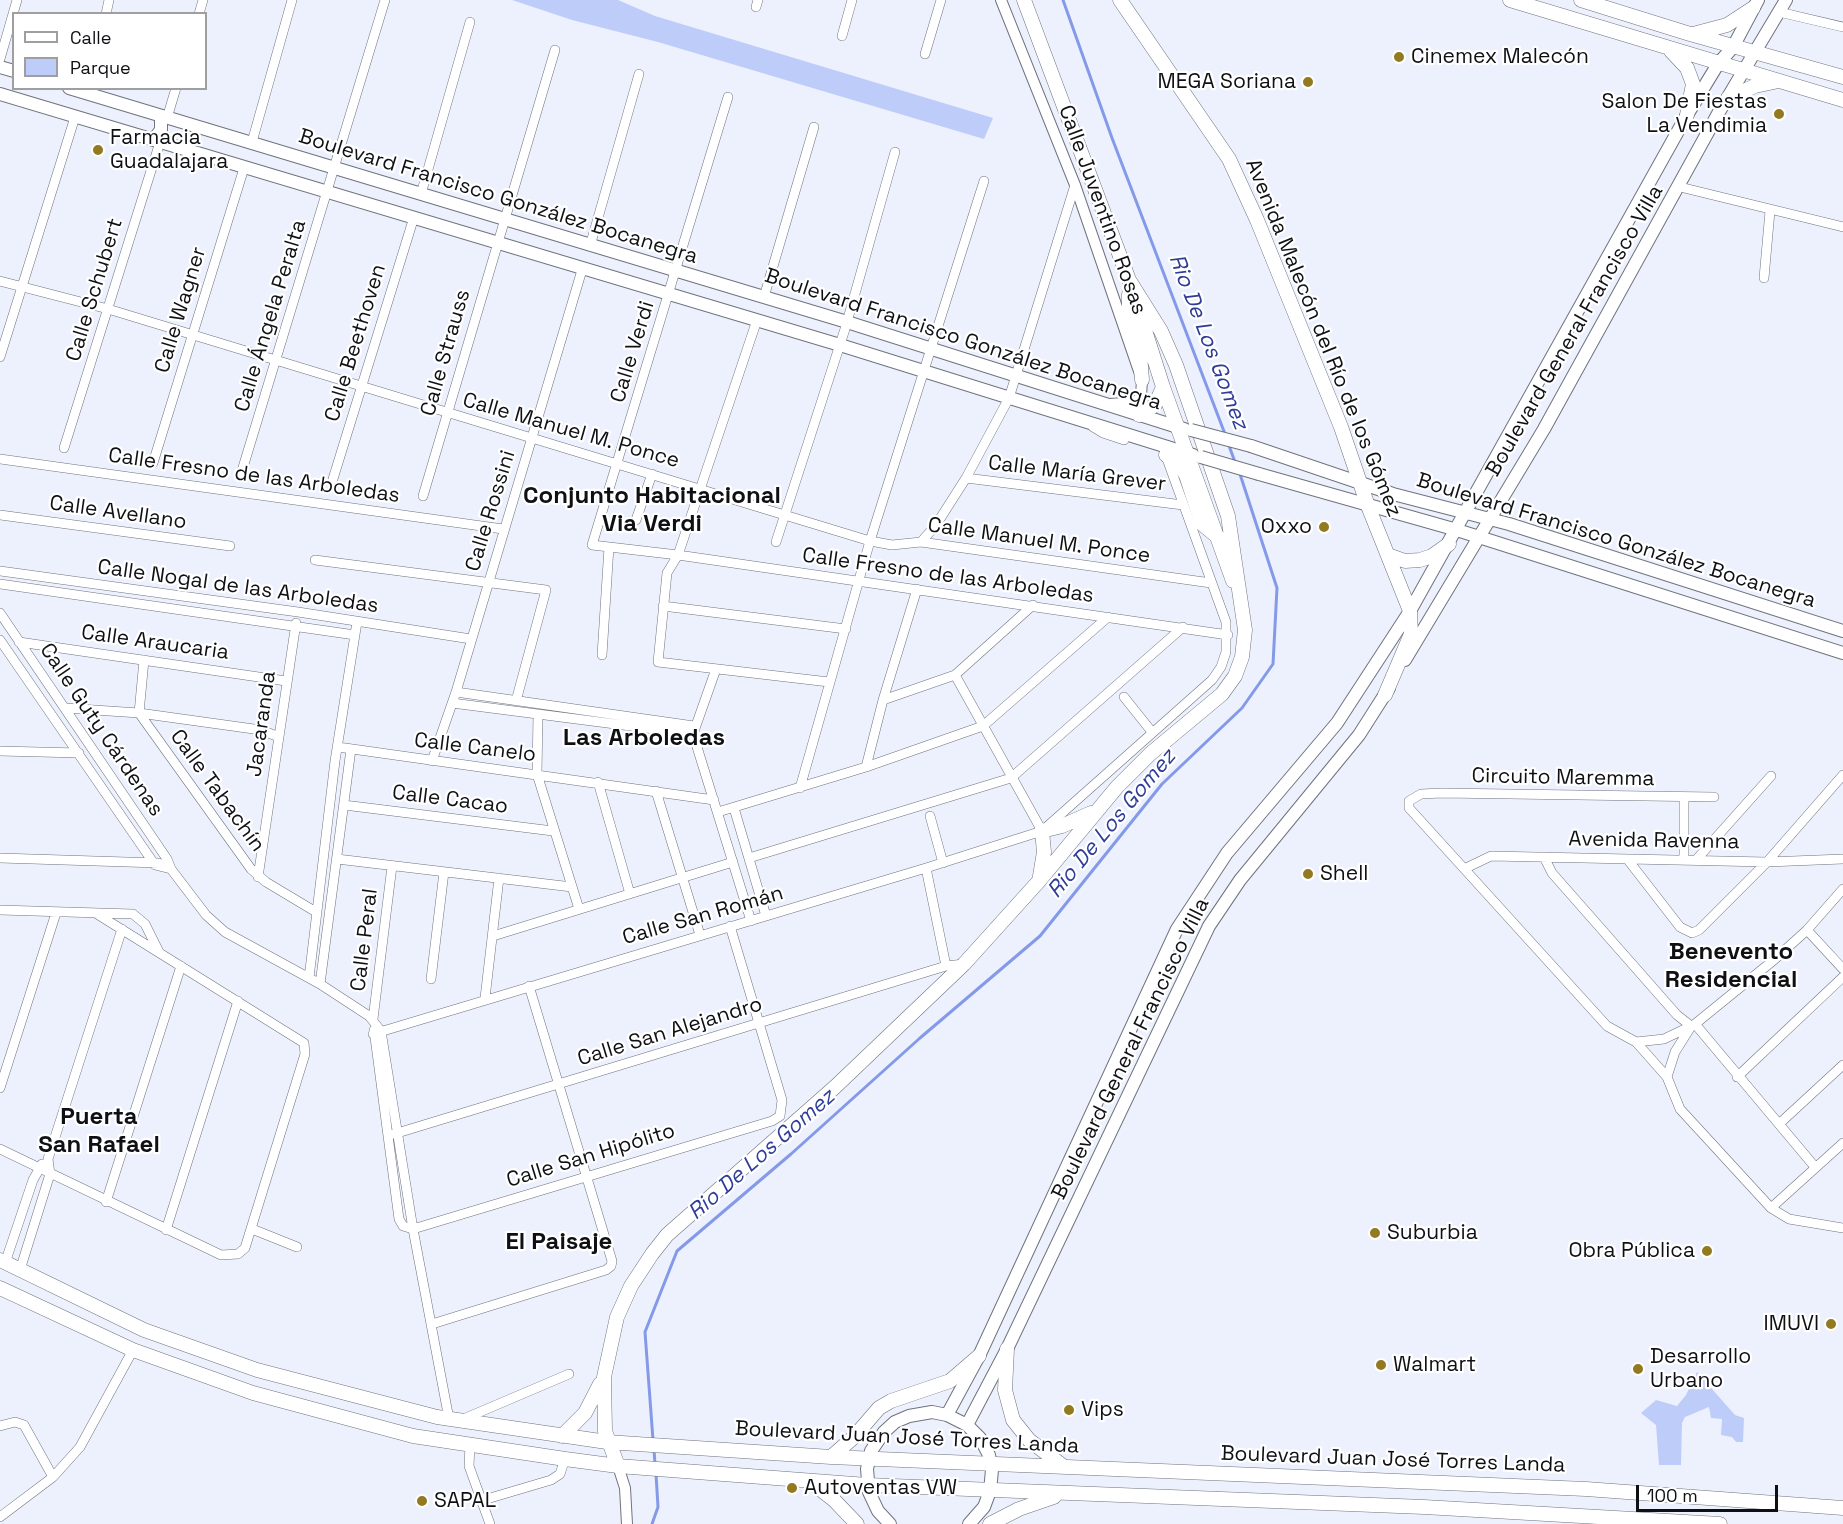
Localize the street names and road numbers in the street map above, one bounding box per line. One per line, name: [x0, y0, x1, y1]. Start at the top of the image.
street label: Calle Juventino Rosas: [1052, 102, 1152, 318]
street label: Boulevard Francisco González Bocanegra: [295, 124, 701, 270]
street label: Avenida Malecón del Río de los Gómez: [1239, 155, 1407, 521]
street label: Boulevard General Francisco Villa: [1481, 181, 1669, 481]
street label: Calle Schubert: [61, 215, 129, 365]
street label: Calle Ángela Peralta: [230, 217, 312, 415]
street label: Calle Wagner: [150, 244, 212, 376]
street label: Calle Beethoven: [320, 261, 392, 425]
street label: Boulevard Francisco González Bocanegra: [761, 264, 1165, 416]
street label: Calle Strauss: [416, 287, 476, 419]
street label: Calle Verdi: [606, 298, 660, 406]
street label: Calle Manuel M. Ponce: [460, 388, 682, 474]
street label: Calle Fresno de las Arboledas: [107, 443, 401, 509]
street label: Calle Rossini: [461, 447, 521, 575]
street label: Calle María Grever: [987, 451, 1167, 497]
street label: Boulevard Francisco González Bocanegra: [1413, 468, 1819, 614]
street label: Calle Avellano: [48, 491, 188, 535]
street label: Calle Manuel M. Ponce: [926, 513, 1152, 569]
street label: Calle Fresno de las Arboledas: [801, 543, 1095, 609]
street label: Calle Nogal de las Arboledas: [96, 555, 380, 619]
street label: Calle Araucaria: [80, 620, 230, 666]
street label: Calle Guty Cárdenas: [34, 639, 168, 821]
street label: Jacaranda: [242, 670, 282, 778]
street label: Calle Tabachín: [164, 725, 270, 857]
street label: Calle Canelo: [413, 728, 537, 768]
street label: Circuito Maremma: [1471, 764, 1655, 792]
street label: Calle Cacao: [391, 780, 509, 820]
street label: Avenida Ravenna: [1568, 827, 1740, 855]
street label: Calle San Román: [620, 881, 786, 951]
street label: Calle Peral: [346, 887, 384, 993]
street label: Boulevard General Francisco Villa: [1047, 894, 1215, 1204]
street label: Calle San Alejandro: [575, 992, 765, 1072]
street label: Calle San Hipólito: [504, 1118, 678, 1194]
street label: Boulevard Juan José Torres Landa: [734, 1416, 1080, 1460]
street label: Boulevard Juan José Torres Landa: [1220, 1441, 1566, 1479]

